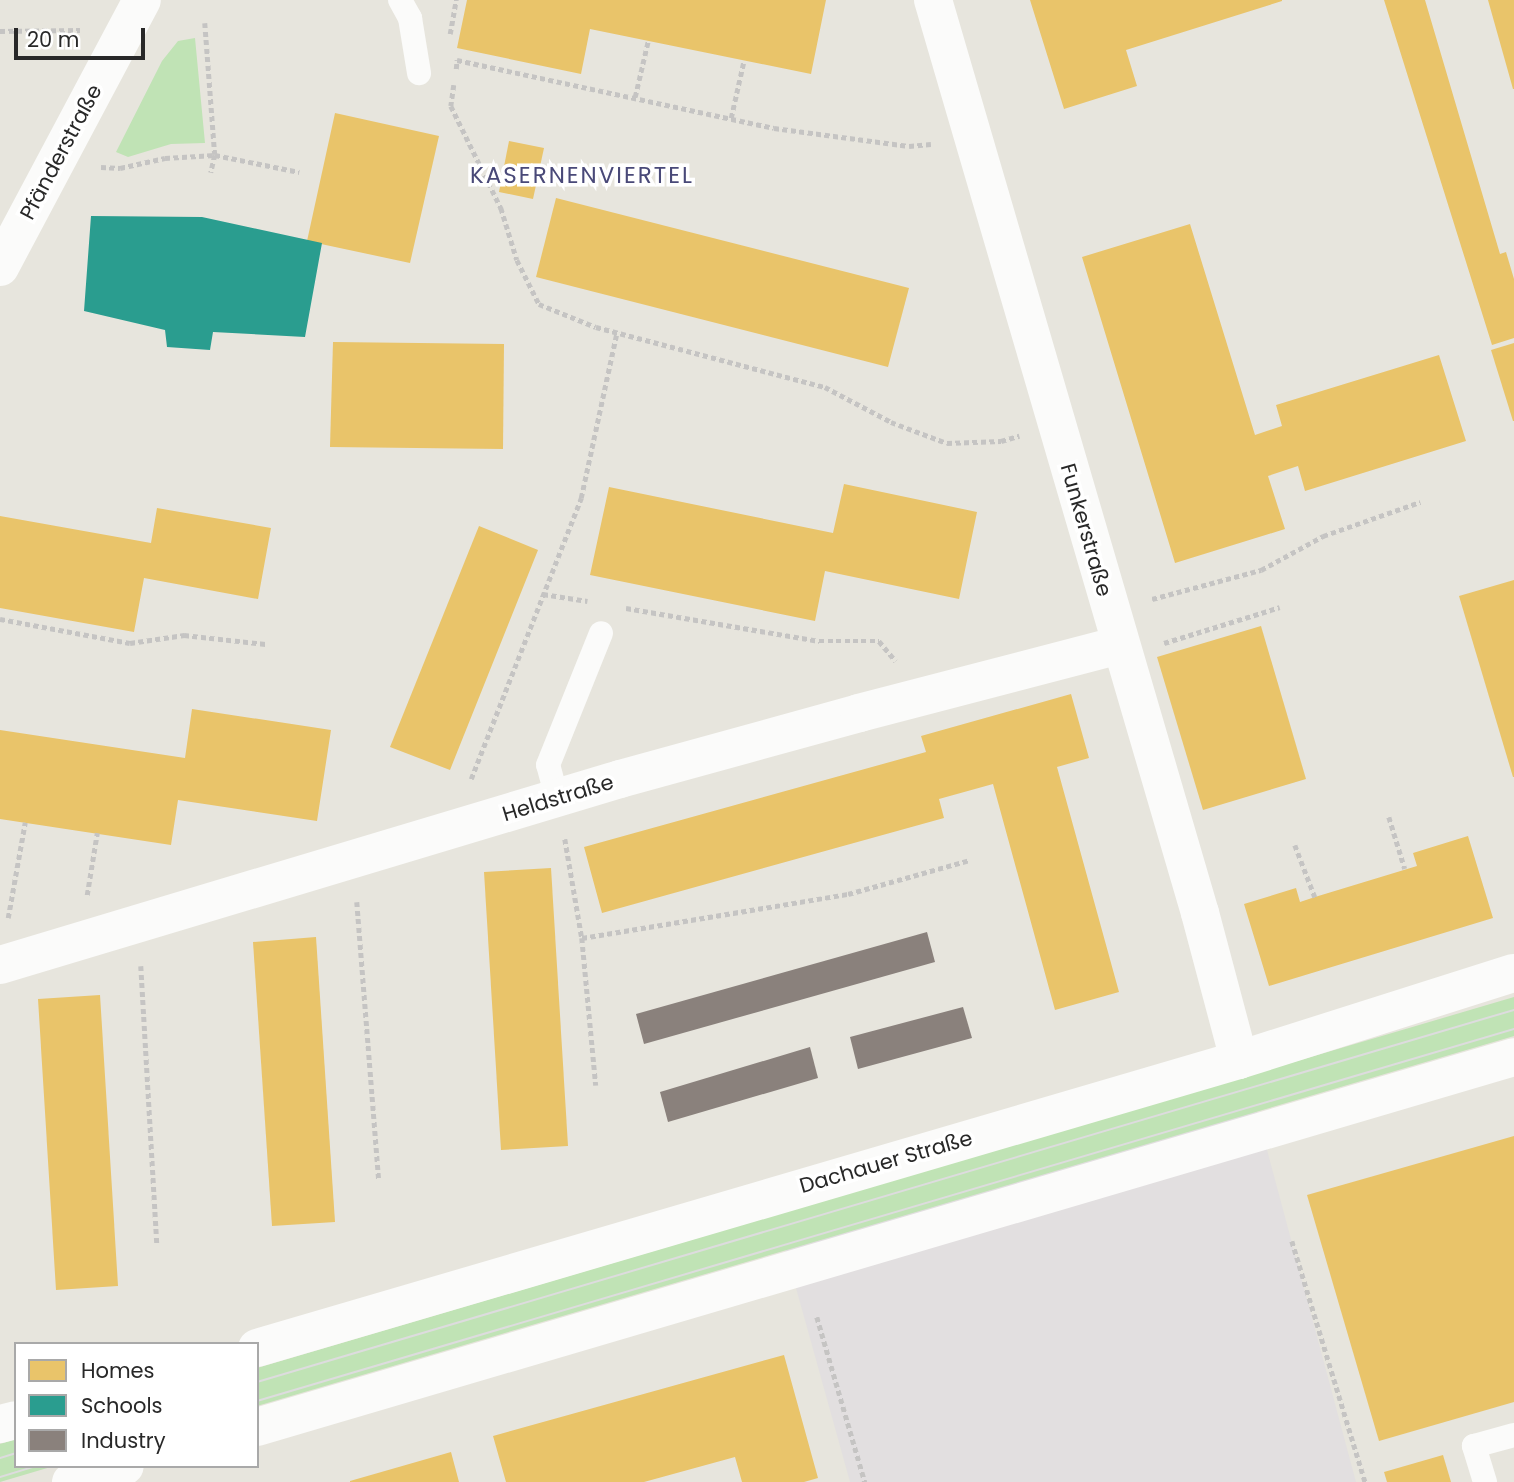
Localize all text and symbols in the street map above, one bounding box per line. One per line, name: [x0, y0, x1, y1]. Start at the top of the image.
scale bar: [18, 14, 149, 58]
text: 20 m: [27, 25, 80, 54]
street label: Pfänderstraße: [15, 80, 107, 224]
district label: KASERNENVIERTEL: [472, 161, 692, 189]
street label: Funkerstraße: [1055, 461, 1117, 599]
street label: Heldstraße: [499, 769, 617, 827]
street label: Dachauer Straße: [797, 1125, 975, 1199]
legend: [14, 1342, 259, 1468]
text: Homes: [81, 1356, 155, 1385]
text: Schools: [81, 1391, 163, 1420]
text: Industry: [81, 1426, 166, 1455]

